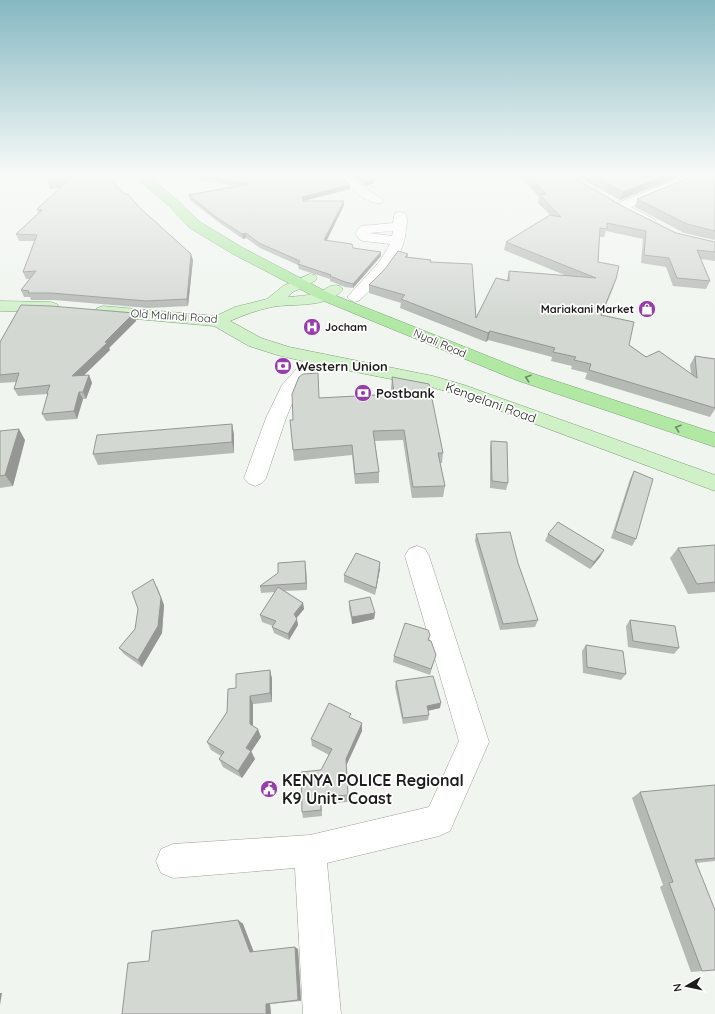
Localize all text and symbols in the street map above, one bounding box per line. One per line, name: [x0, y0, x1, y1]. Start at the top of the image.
shop icon: Mariakani Market: [637, 299, 657, 319]
place label: Mariakani Market: [541, 302, 634, 316]
street label: Old Malindi Road: [130, 306, 218, 326]
hospital icon: Jocham: [302, 317, 322, 337]
place label: Jocham: [325, 320, 367, 334]
street label: Nyali Road: [411, 326, 469, 360]
bank icon: Western Union: [273, 356, 293, 376]
place label: Western Union: [296, 358, 388, 374]
one-way arrow: [525, 374, 532, 383]
street label: Kengelani Road: [443, 378, 539, 426]
bank icon: Postbank: [353, 383, 373, 403]
place label: Postbank: [376, 385, 435, 401]
one-way arrow: [675, 424, 682, 433]
place label: KENYA POLICE Regional K9 Unit- Coast: [282, 770, 464, 808]
public building icon: KENYA POLICE Regional K9 Unit- Coast: [259, 779, 279, 799]
north arrow: [667, 966, 707, 1006]
text: N: [670, 982, 685, 993]

